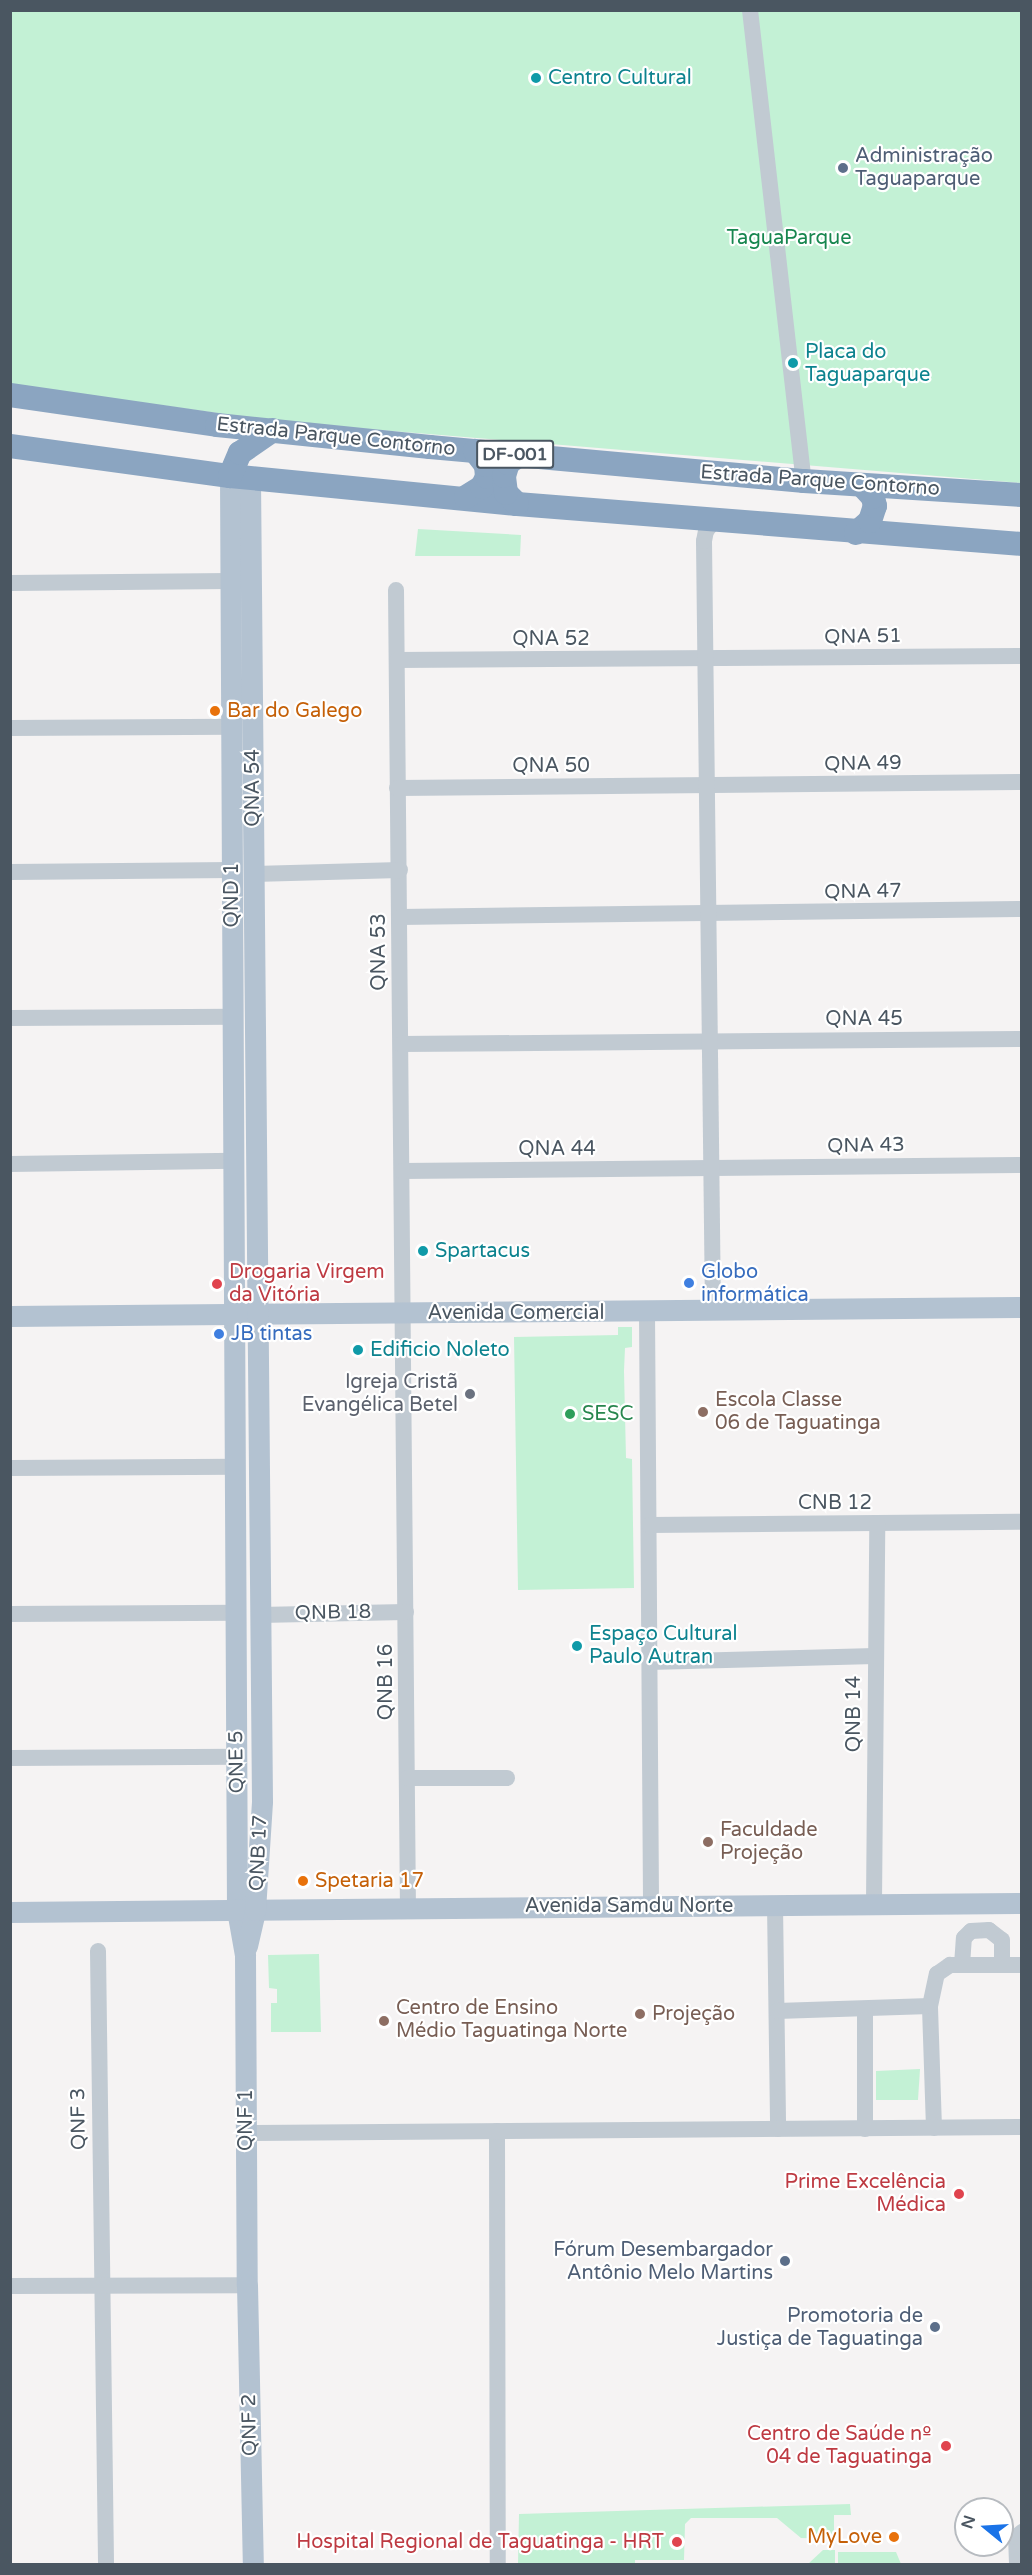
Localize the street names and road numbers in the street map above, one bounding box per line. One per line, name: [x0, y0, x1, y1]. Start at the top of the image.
street label: Estrada Parque Contorno: [215, 413, 457, 461]
road number: DF-001: [476, 439, 554, 469]
street label: Estrada Parque Contorno: [699, 461, 941, 501]
street label: QNA 51: [824, 624, 902, 650]
street label: QNA 52: [512, 627, 590, 651]
street label: QNA 54: [241, 749, 265, 827]
street label: QNA 49: [824, 751, 902, 777]
street label: QNA 50: [512, 754, 590, 778]
street label: QND 1: [220, 862, 244, 928]
street label: QNA 47: [824, 879, 902, 905]
street label: QNA 53: [367, 913, 391, 991]
street label: QNA 45: [825, 1007, 903, 1031]
street label: QNA 43: [827, 1133, 905, 1159]
street label: QNA 44: [518, 1137, 596, 1161]
street label: Avenida Comercial: [428, 1301, 604, 1325]
street label: CNB 12: [798, 1491, 872, 1515]
street label: QNB 18: [295, 1600, 371, 1626]
street label: QNB 16: [374, 1644, 398, 1720]
street label: QNB 14: [842, 1676, 866, 1752]
street label: QNE 5: [224, 1730, 250, 1794]
street label: QNB 17: [245, 1814, 273, 1892]
street label: Avenida Samdu Norte: [525, 1894, 733, 1918]
street label: QNF 3: [66, 2088, 92, 2150]
street label: QNF 1: [234, 2089, 258, 2151]
street label: QNF 2: [237, 2394, 263, 2456]

